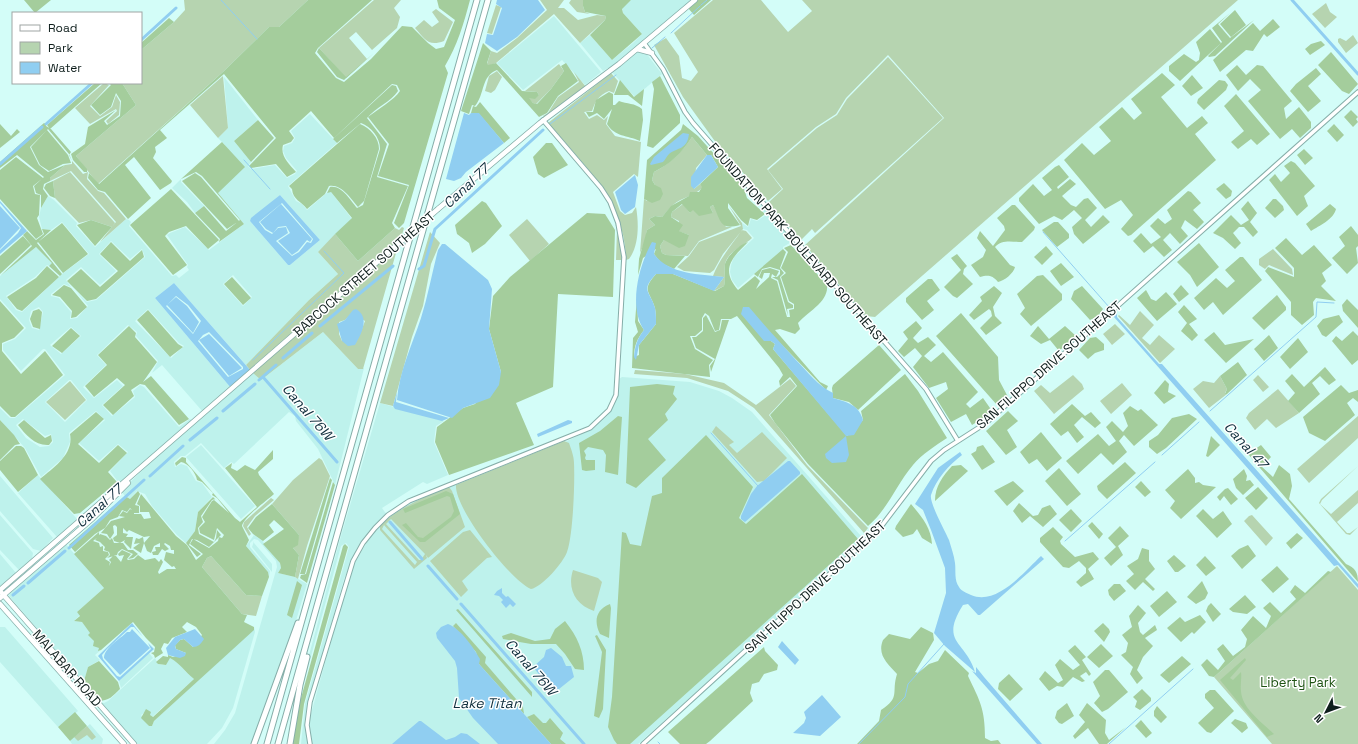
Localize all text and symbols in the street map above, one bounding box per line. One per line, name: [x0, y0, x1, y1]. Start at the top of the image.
legend: [12, 12, 142, 84]
text: Road: [48, 20, 77, 36]
text: Park: [48, 40, 73, 56]
text: Water: [48, 60, 82, 76]
street label: FOUNDATION PARK BOULEVARD SOUTHEAST: [705, 139, 891, 349]
water label: Canal 77: [439, 159, 494, 212]
street label: BABCOCK STREET SOUTHEAST: [289, 207, 439, 340]
street label: SAN FILIPPO DRIVE SOUTHEAST: [973, 297, 1125, 433]
water label: Canal 76W: [278, 380, 339, 446]
water label: Canal 47: [1220, 418, 1273, 474]
water label: Canal 77: [72, 479, 128, 532]
street label: SAN FILIPPO DRIVE SOUTHEAST: [741, 517, 889, 657]
street label: MALABAR ROAD: [29, 626, 105, 710]
water label: Canal 76W: [501, 635, 562, 701]
park label: Liberty Park: [1260, 674, 1336, 691]
north arrow: [1306, 692, 1346, 732]
water label: Lake Titan: [453, 694, 522, 712]
text: N: [1311, 711, 1326, 726]

